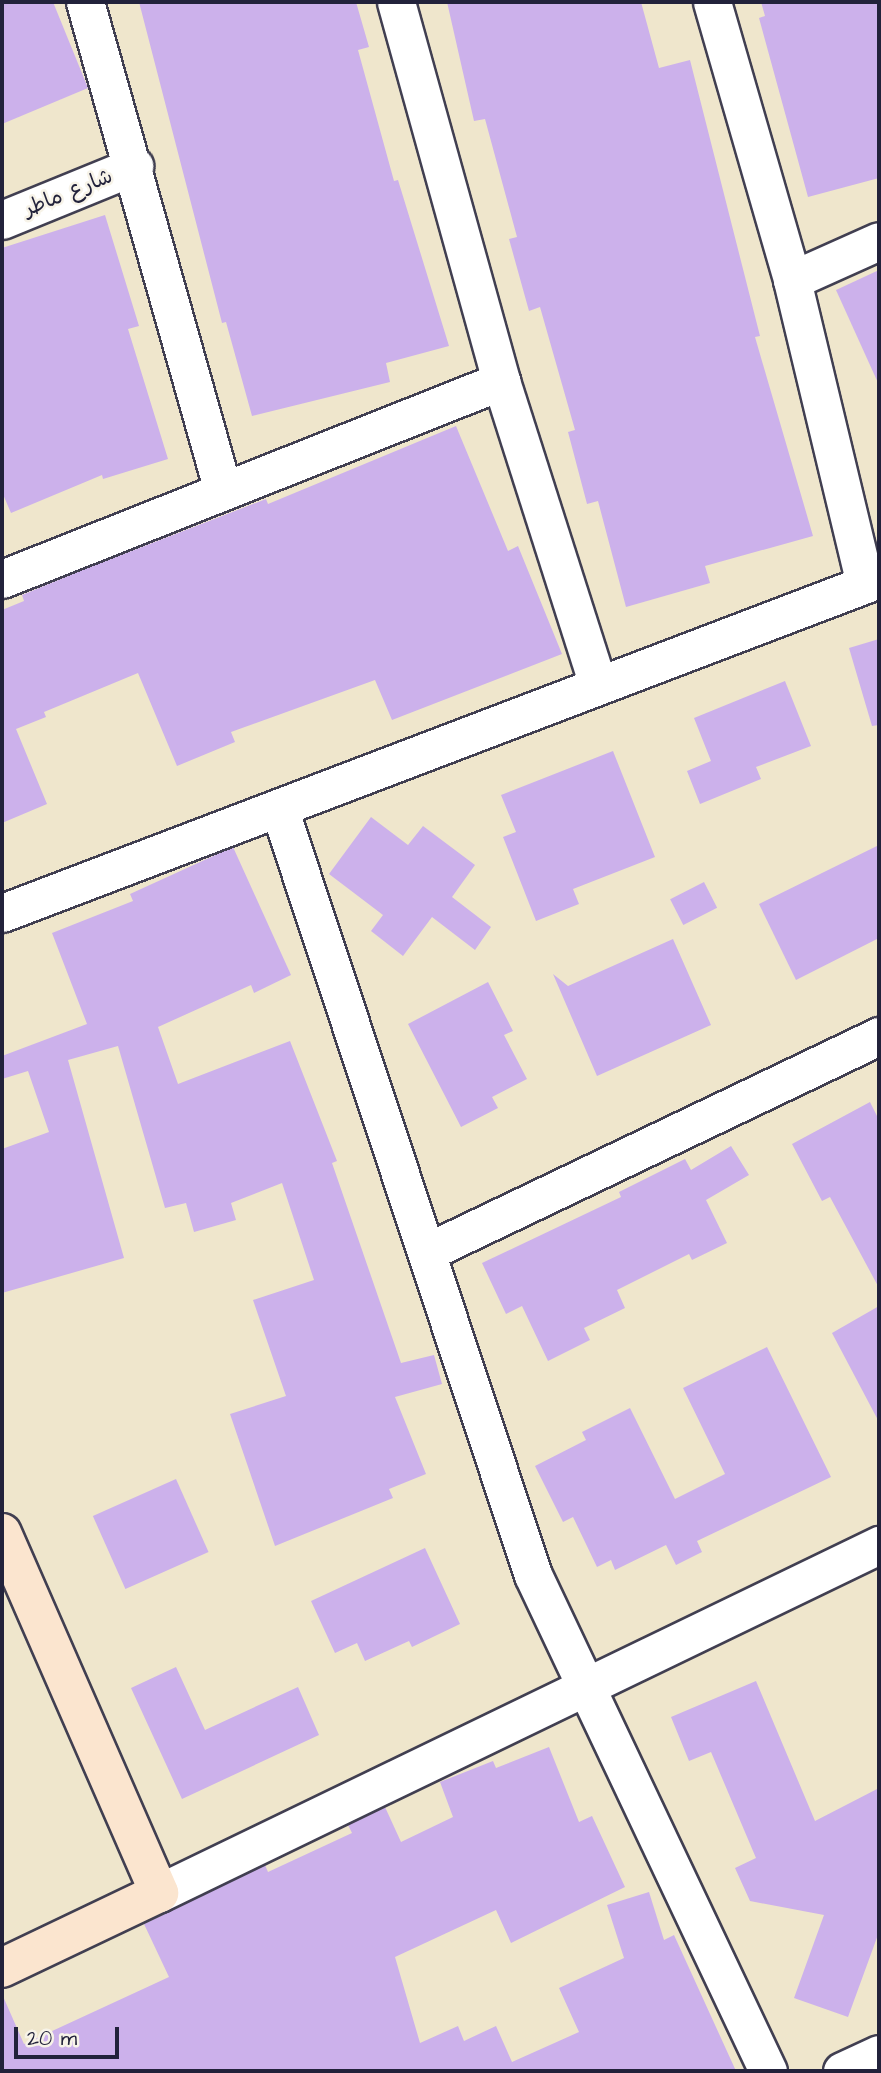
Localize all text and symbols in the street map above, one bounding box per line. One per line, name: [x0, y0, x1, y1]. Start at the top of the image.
street label: شارع ماطر: [20, 164, 116, 222]
scale bar: [18, 2014, 122, 2058]
text: 20 m: [27, 2024, 77, 2053]

